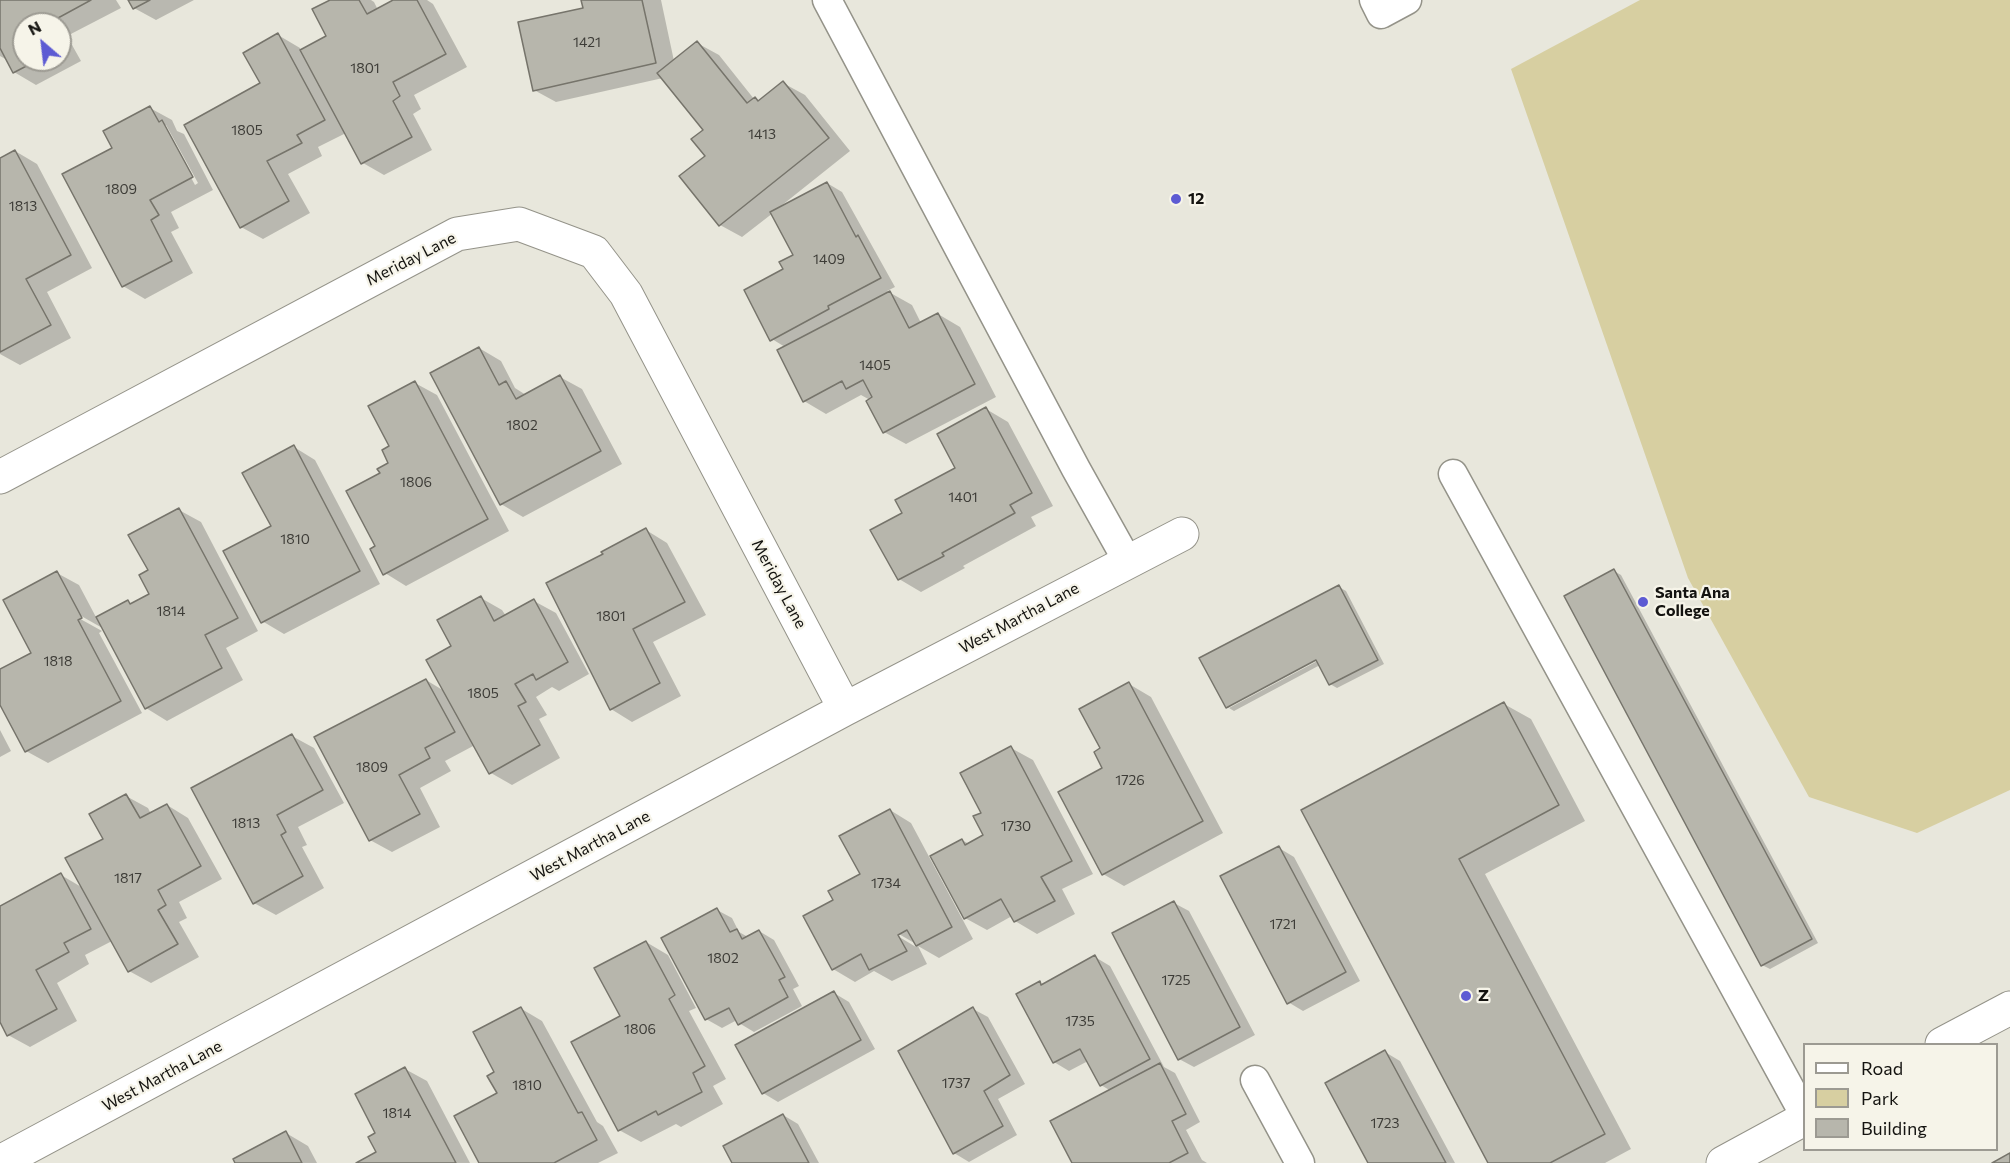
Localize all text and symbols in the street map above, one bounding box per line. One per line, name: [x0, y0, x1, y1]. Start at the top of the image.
north arrow: [12, 12, 72, 72]
text: N: [24, 16, 44, 39]
house number: 1421: [573, 34, 601, 50]
house number: 1801: [350, 60, 380, 76]
house number: 1805: [231, 122, 263, 138]
house number: 1413: [748, 126, 776, 142]
house number: 1809: [105, 181, 137, 197]
place label: 12: [1188, 189, 1204, 209]
marker: 12: [1169, 192, 1183, 206]
house number: 1813: [9, 198, 37, 214]
street label: Meriday Lane: [363, 228, 459, 290]
house number: 1409: [813, 251, 845, 267]
house number: 1405: [859, 357, 891, 373]
house number: 1802: [506, 417, 538, 433]
house number: 1806: [400, 474, 432, 490]
house number: 1401: [948, 489, 978, 505]
house number: 1810: [280, 531, 310, 547]
street label: Meriday Lane: [747, 536, 811, 632]
street label: West Martha Lane: [956, 578, 1082, 658]
place label: Santa Ana College: [1655, 583, 1730, 621]
marker: Santa Ana College: [1636, 595, 1650, 609]
house number: 1814: [157, 603, 185, 619]
house number: 1801: [596, 608, 626, 624]
house number: 1818: [44, 653, 72, 669]
house number: 1805: [467, 685, 499, 701]
house number: 1809: [356, 759, 388, 775]
house number: 1726: [1115, 772, 1145, 788]
street label: West Martha Lane: [527, 806, 653, 886]
house number: 1813: [232, 815, 260, 831]
house number: 1730: [1001, 818, 1031, 834]
house number: 1817: [114, 870, 142, 886]
house number: 1734: [871, 875, 901, 891]
house number: 1721: [1269, 916, 1297, 932]
house number: 1802: [707, 950, 739, 966]
house number: 1725: [1161, 972, 1191, 988]
place label: Z: [1478, 986, 1489, 1006]
marker: Z: [1459, 989, 1473, 1003]
house number: 1735: [1065, 1013, 1095, 1029]
house number: 1806: [624, 1021, 656, 1037]
street label: West Martha Lane: [99, 1036, 225, 1116]
legend: [1803, 1043, 1998, 1151]
text: Road: [1861, 1057, 1903, 1079]
house number: 1737: [942, 1075, 970, 1091]
house number: 1810: [512, 1077, 542, 1093]
text: Park: [1861, 1087, 1899, 1109]
house number: 1814: [383, 1105, 411, 1121]
house number: 1723: [1370, 1115, 1400, 1131]
text: Building: [1861, 1117, 1927, 1139]

